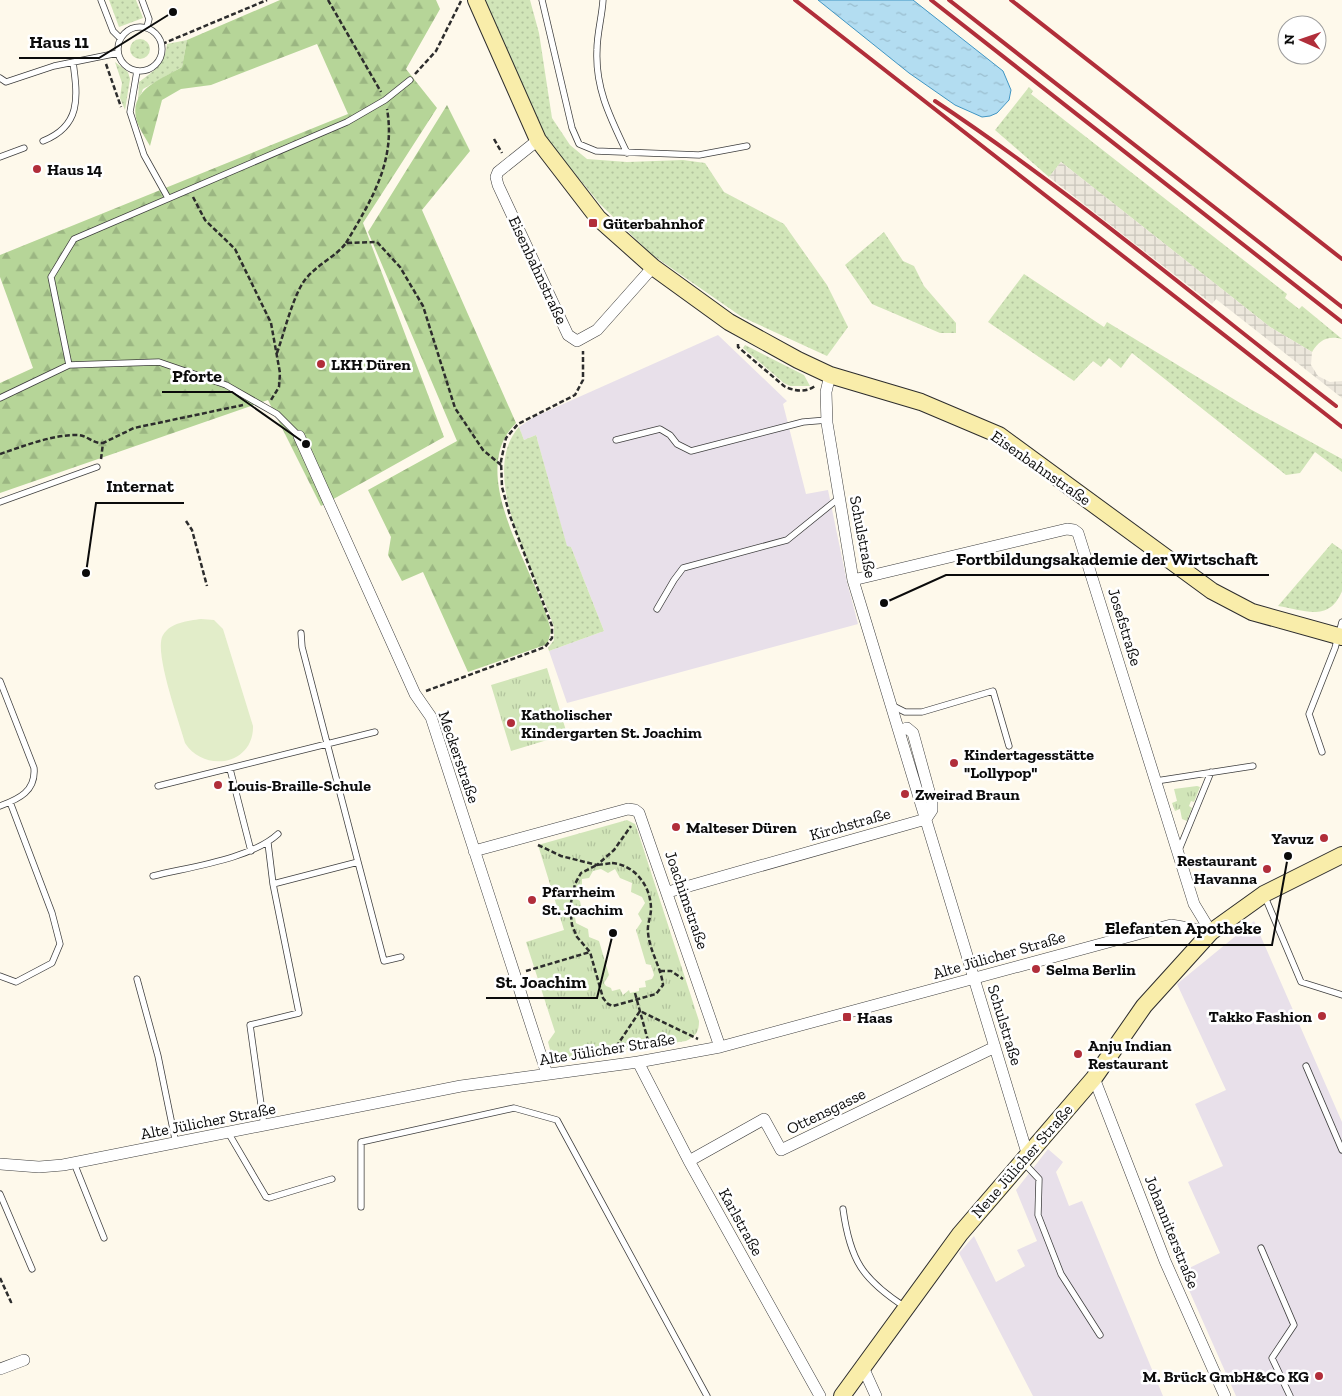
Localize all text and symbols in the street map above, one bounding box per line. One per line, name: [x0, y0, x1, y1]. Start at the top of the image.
north arrow: [1277, 15, 1327, 65]
callout: Haus 11: [19, 25, 99, 58]
text: Haus 11: [29, 31, 89, 53]
text: N: [1281, 34, 1298, 45]
place label: Haus 14: [47, 160, 102, 179]
marker: Haus 14: [31, 163, 43, 175]
street label: Eisenbahnstraße: [505, 213, 571, 327]
place label: Güterbahnhof: [603, 214, 705, 233]
marker: Güterbahnhof: [587, 217, 599, 229]
place label: LKH Düren: [331, 355, 411, 374]
marker: LKH Düren: [315, 358, 327, 370]
callout: Pforte: [162, 359, 232, 392]
text: Pforte: [172, 365, 222, 387]
street label: Eisenbahnstraße: [987, 427, 1095, 509]
callout: Internat: [96, 470, 184, 503]
text: Internat: [106, 475, 175, 497]
street label: Schulstraße: [846, 494, 880, 580]
callout: Fortbildungsakademie der Wirtschaft: [946, 542, 1269, 575]
text: Fortbildungsakademie der Wirtschaft: [956, 548, 1259, 570]
street label: Josefstraße: [1104, 586, 1146, 668]
place label: Katholischer Kindergarten St. Joachim: [521, 705, 702, 742]
street label: Meckerstraße: [434, 708, 484, 806]
marker: Katholischer Kindergarten St. Joachim: [505, 717, 517, 729]
place label: Kindertagesstätte "Lollypop": [964, 745, 1094, 782]
marker: Kindertagesstätte "Lollypop": [948, 757, 960, 769]
place label: Louis-Braille-Schule: [228, 776, 371, 795]
marker: Louis-Braille-Schule: [212, 779, 224, 791]
place label: Zweirad Braun: [915, 785, 1020, 804]
marker: Zweirad Braun: [899, 788, 911, 800]
street label: Kirchstraße: [807, 803, 893, 845]
place label: Malteser Düren: [686, 818, 797, 837]
marker: Malteser Düren: [670, 821, 682, 833]
place label: Yavuz: [1272, 829, 1314, 848]
marker: Yavuz: [1318, 832, 1330, 844]
street label: Joachimstraße: [661, 848, 713, 952]
place label: Restaurant Havanna: [1177, 851, 1258, 888]
marker: Restaurant Havanna: [1261, 863, 1273, 875]
place label: Pfarrheim St. Joachim: [542, 882, 623, 919]
marker: Pfarrheim St. Joachim: [526, 894, 538, 906]
callout: Elefanten Apotheke: [1095, 912, 1272, 945]
text: Elefanten Apotheke: [1105, 917, 1262, 939]
street label: Alte Jülicher Straße: [931, 927, 1067, 983]
place label: Selma Berlin: [1046, 960, 1136, 979]
marker: Selma Berlin: [1030, 963, 1042, 975]
callout: St. Joachim: [486, 965, 597, 998]
text: St. Joachim: [495, 971, 587, 993]
street label: Schulstraße: [984, 982, 1026, 1068]
place label: Takko Fashion: [1208, 1007, 1313, 1026]
place label: Haas: [857, 1008, 893, 1027]
marker: Takko Fashion: [1316, 1010, 1328, 1022]
marker: Haas: [841, 1011, 853, 1023]
street label: Alte Jülicher Straße: [538, 1029, 676, 1069]
place label: Anju Indian Restaurant: [1088, 1036, 1172, 1073]
marker: Anju Indian Restaurant: [1072, 1048, 1084, 1060]
street label: Ottensgasse: [784, 1084, 868, 1138]
street label: Alte Jülicher Straße: [139, 1099, 277, 1143]
street label: Neue Jülicher Straße: [967, 1100, 1077, 1222]
street label: Johanniterstraße: [1141, 1173, 1203, 1291]
street label: Karlstraße: [715, 1185, 767, 1259]
place label: M. Brück GmbH&Co KG: [1142, 1367, 1309, 1386]
marker: M. Brück GmbH&Co KG: [1313, 1370, 1325, 1382]

